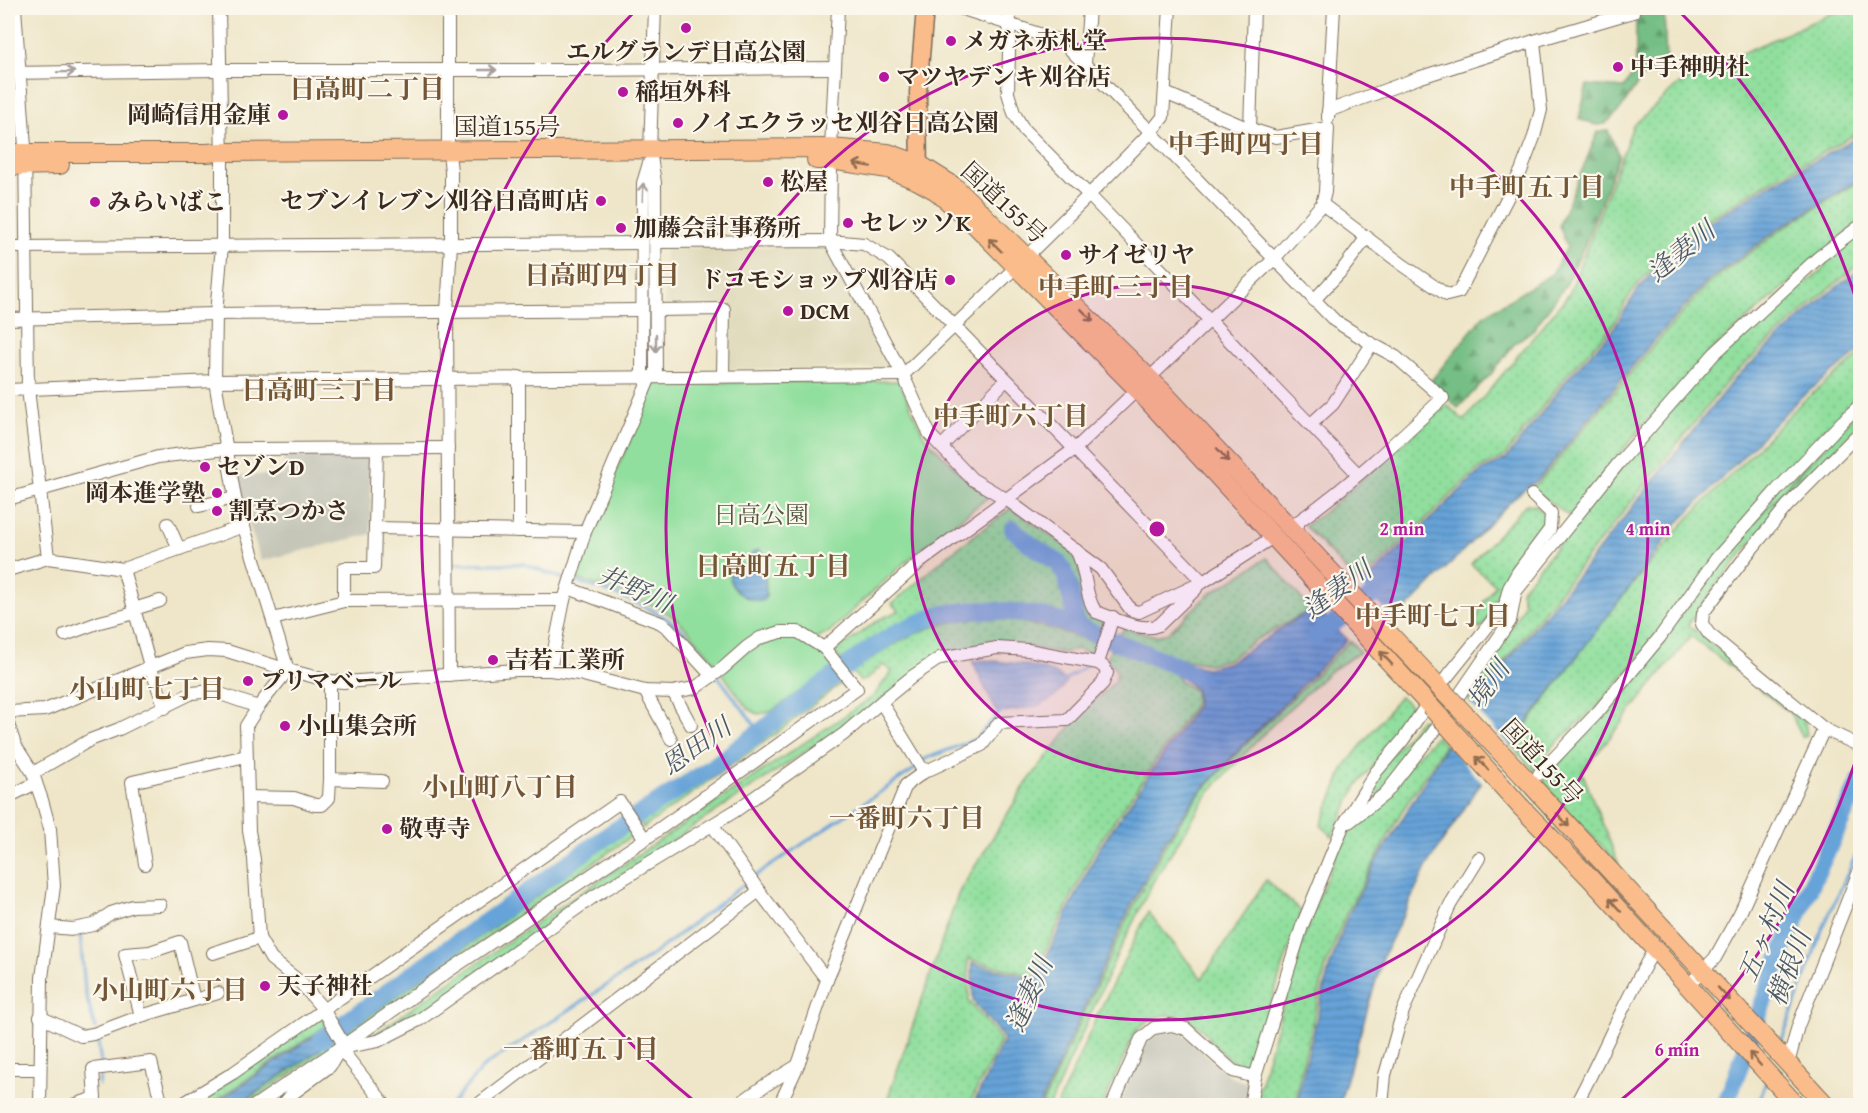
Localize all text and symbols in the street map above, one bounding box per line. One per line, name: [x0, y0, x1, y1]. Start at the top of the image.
marker: エルグランデ日高公園: [679, 21, 693, 35]
place label: メガネ赤札堂: [963, 23, 1107, 58]
place label: エルグランデ日高公園: [566, 34, 806, 69]
marker: メガネ赤札堂: [944, 34, 958, 48]
place label: 中手神明社: [1630, 49, 1750, 84]
place label: マツヤデンキ刈谷店: [896, 59, 1111, 94]
marker: 中手神明社: [1611, 60, 1625, 74]
one-way arrow: [477, 65, 497, 76]
one-way arrow: [55, 67, 75, 78]
district label: 日高町二丁目: [289, 69, 445, 108]
marker: マツヤデンキ刈谷店: [877, 70, 891, 84]
place label: 稲垣外科: [635, 74, 731, 109]
marker: 稲垣外科: [616, 85, 630, 99]
place label: 岡崎信用金庫: [127, 97, 271, 132]
place label: ノイエクラッセ刈谷日高公園: [690, 105, 998, 140]
marker: 岡崎信用金庫: [276, 108, 290, 122]
street label: 国道155号: [454, 109, 560, 144]
marker: ノイエクラッセ刈谷日高公園: [671, 116, 685, 130]
district label: 中手町四丁目: [1168, 124, 1324, 163]
street label: 国道155号: [953, 153, 1055, 252]
one-way arrow: [853, 159, 873, 170]
place label: 松屋: [780, 164, 828, 199]
district label: 中手町五丁目: [1449, 167, 1605, 206]
marker: 松屋: [761, 175, 775, 189]
place label: セブンイレブン刈谷日高町店: [280, 183, 589, 218]
one-way arrow: [638, 183, 649, 203]
place label: みらいばこ: [107, 184, 227, 219]
marker: セブンイレブン刈谷日高町店: [594, 194, 608, 208]
marker: みらいばこ: [88, 195, 102, 209]
place label: セレッソK: [860, 205, 972, 240]
water label: 逢妻川: [1638, 209, 1726, 290]
place label: 加藤会計事務所: [633, 210, 801, 245]
marker: セレッソK: [841, 216, 855, 230]
marker: 加藤会計事務所: [614, 221, 628, 235]
place label: サイゼリヤ: [1078, 237, 1195, 272]
one-way arrow: [988, 238, 1003, 253]
marker: サイゼリヤ: [1059, 248, 1073, 262]
district label: 日高町四丁目: [524, 255, 680, 294]
place label: ドコモショップ刈谷店: [699, 262, 938, 297]
district label: 中手町三丁目: [1038, 267, 1194, 306]
marker: ドコモショップ刈谷店: [943, 273, 957, 287]
place label: DCM: [800, 293, 850, 328]
marker: DCM: [781, 304, 795, 318]
one-way arrow: [1080, 308, 1094, 323]
one-way arrow: [650, 332, 662, 352]
district label: 日高町三丁目: [241, 370, 397, 409]
district label: 中手町六丁目: [933, 396, 1089, 435]
one-way arrow: [1216, 447, 1230, 462]
place label: セゾンD: [217, 449, 305, 484]
marker: セゾンD: [198, 460, 212, 474]
place label: 岡本進学塾: [85, 475, 205, 510]
marker: 岡本進学塾: [210, 486, 224, 500]
place label: 割烹つかさ: [229, 493, 349, 528]
park label: 日高公園: [713, 497, 809, 532]
marker: 割烹つかさ: [210, 504, 224, 518]
text: 2 min: [1380, 515, 1425, 542]
text: 4 min: [1626, 515, 1671, 542]
centre of rings: [1147, 519, 1167, 539]
district label: 日高町五丁目: [695, 546, 851, 585]
water label: 逢妻川: [1294, 548, 1382, 627]
water label: 井野川: [592, 555, 681, 623]
district label: 中手町七丁目: [1355, 596, 1511, 635]
place label: 吉若工業所: [505, 642, 625, 677]
water label: 境川: [1457, 649, 1520, 716]
one-way arrow: [1379, 651, 1393, 666]
marker: 吉若工業所: [486, 653, 500, 667]
place label: プリマベール: [260, 663, 402, 698]
district label: 小山町七丁目: [69, 669, 225, 708]
marker: プリマベール: [241, 674, 255, 688]
water label: 恩田川: [653, 706, 741, 784]
place label: 小山集会所: [297, 708, 417, 743]
street label: 国道155号: [1493, 711, 1592, 813]
marker: 小山集会所: [278, 719, 292, 733]
one-way arrow: [1475, 756, 1489, 771]
district label: 小山町八丁目: [422, 767, 578, 806]
district label: 一番町六丁目: [829, 798, 985, 837]
place label: 敬専寺: [399, 811, 471, 846]
one-way arrow: [1556, 812, 1570, 827]
marker: 敬専寺: [380, 822, 394, 836]
water label: 五ヶ村川: [1727, 874, 1805, 987]
one-way arrow: [1608, 898, 1622, 913]
water label: 横根川: [1756, 922, 1822, 1011]
water label: 逢妻川: [995, 948, 1063, 1037]
place label: 天子神社: [277, 968, 373, 1003]
district label: 小山町六丁目: [92, 970, 248, 1009]
marker: 天子神社: [258, 979, 272, 993]
one-way arrow: [1717, 987, 1731, 1002]
district label: 一番町五丁目: [503, 1029, 659, 1068]
text: 6 min: [1655, 1036, 1700, 1063]
one-way arrow: [1748, 1052, 1762, 1067]

